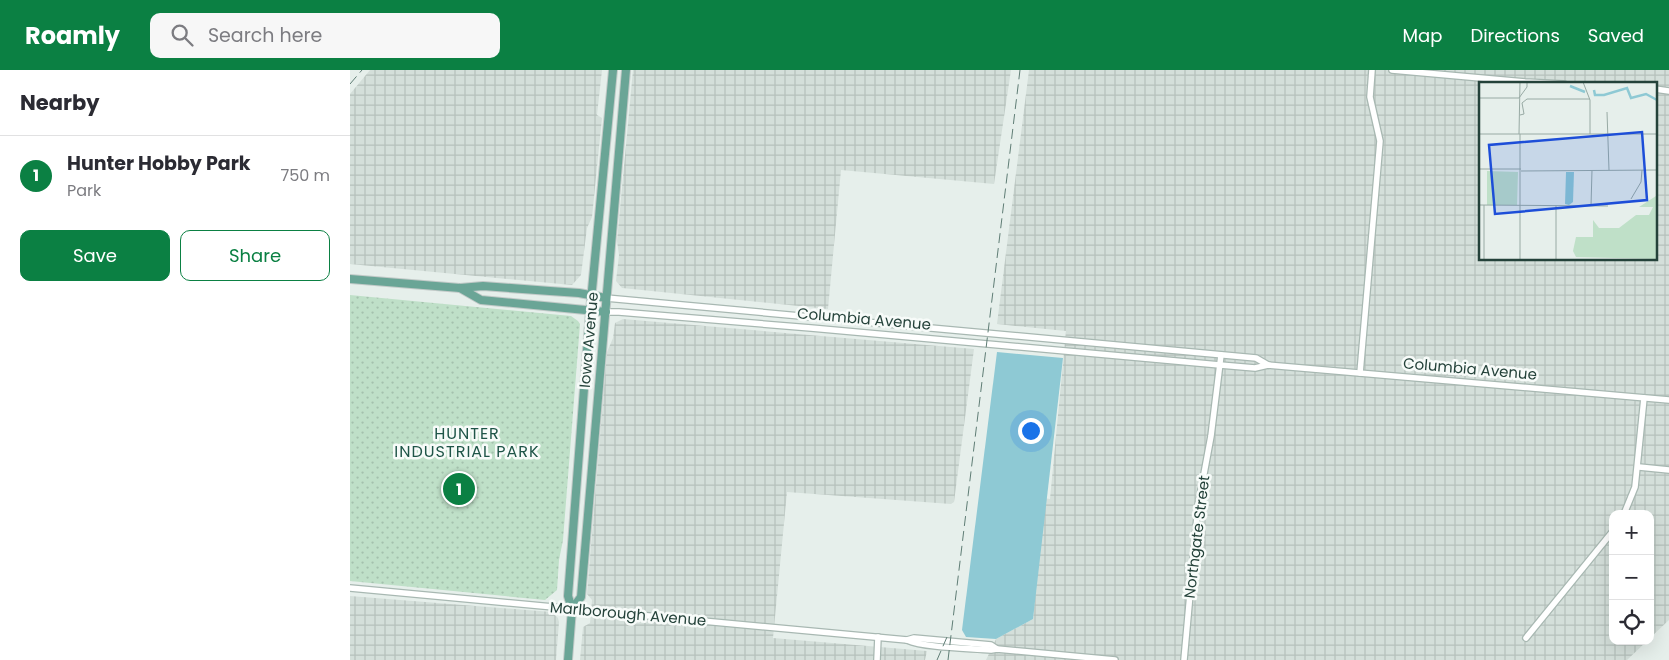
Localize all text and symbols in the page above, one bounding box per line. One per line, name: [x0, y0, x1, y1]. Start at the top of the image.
search box: [150, 13, 500, 58]
text: Roamly: [25, 19, 120, 52]
icon: search: [168, 21, 196, 49]
text: Search here: [208, 22, 322, 49]
text: Map: [1403, 23, 1442, 48]
text: Directions: [1470, 23, 1560, 48]
text: Saved: [1588, 23, 1644, 48]
inset map: [1479, 82, 1656, 260]
text: Nearby: [20, 88, 100, 117]
text: Hunter Hobby Park: [67, 150, 251, 177]
text: 1: [33, 164, 39, 187]
text: 750 m: [280, 164, 330, 187]
text: Park: [67, 179, 101, 202]
button: Save: [20, 230, 170, 281]
button: Share: [180, 230, 330, 281]
street label: Iowa Avenue: [574, 291, 603, 389]
street label: Columbia Avenue: [796, 302, 932, 335]
street label: Columbia Avenue: [1402, 352, 1538, 385]
your location: [1018, 418, 1044, 444]
district label: HUNTER INDUSTRIAL PARK: [394, 422, 540, 463]
pin: 1: [443, 470, 475, 508]
street label: Northgate Street: [1179, 474, 1214, 600]
map controls: [1609, 510, 1654, 645]
button: +: [1609, 510, 1654, 555]
button: −: [1609, 555, 1654, 600]
street label: Marlborough Avenue: [549, 596, 707, 631]
button: locate: [1609, 600, 1654, 645]

